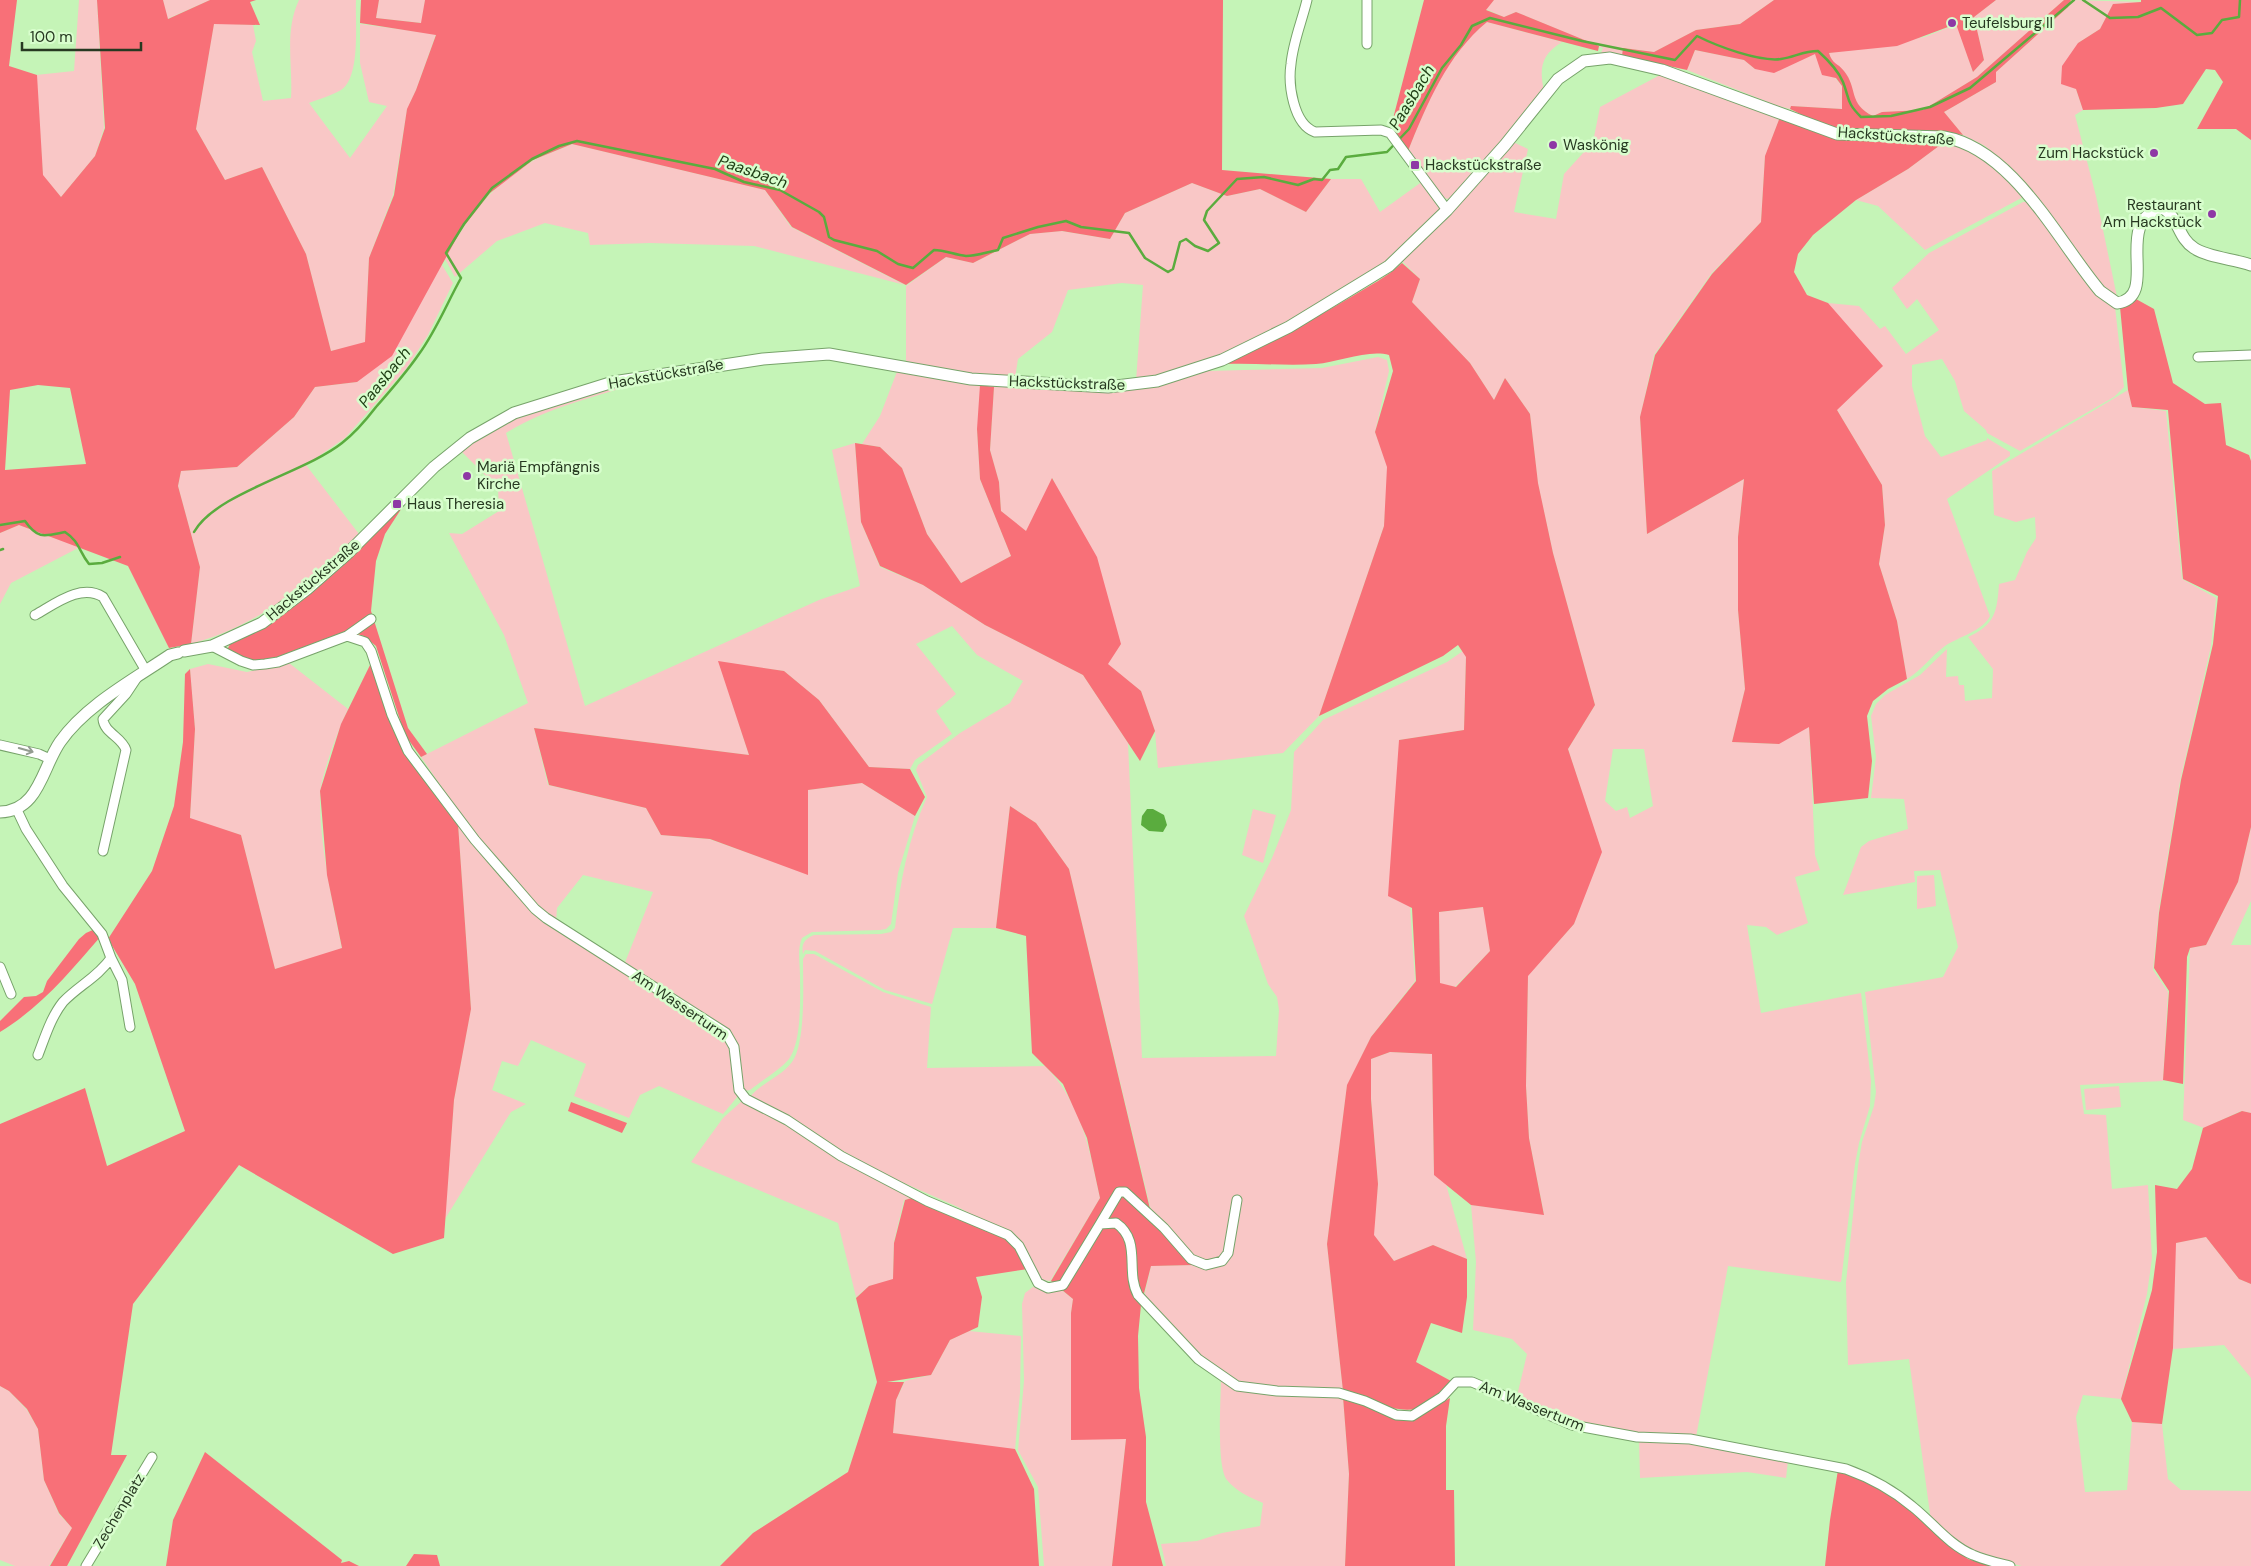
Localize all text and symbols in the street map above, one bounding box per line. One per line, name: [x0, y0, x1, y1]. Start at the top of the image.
place label: Teufelsburg II: [1962, 13, 2053, 33]
marker: Teufelsburg II: [1946, 17, 1958, 29]
scale bar: [22, 20, 141, 52]
text: 100 m: [30, 27, 73, 47]
water label: Paasbach: [1384, 61, 1439, 134]
street label: Hackstückstraße: [1837, 122, 1955, 150]
place label: Waskönig: [1563, 135, 1629, 155]
marker: Waskönig: [1547, 139, 1559, 151]
place label: Zum Hackstück: [2038, 143, 2144, 163]
marker: Zum Hackstück: [2148, 147, 2160, 159]
water label: Paasbach: [715, 150, 790, 193]
place label: Hackstückstraße: [1425, 155, 1541, 175]
marker: Hackstückstraße: [1409, 159, 1421, 171]
place label: Restaurant Am Hackstück: [2103, 195, 2202, 232]
marker: Restaurant Am Hackstück: [2206, 208, 2218, 220]
water label: Paasbach: [353, 343, 415, 412]
street label: Hackstückstraße: [607, 354, 725, 394]
street label: Hackstückstraße: [1008, 371, 1126, 395]
place label: Mariä Empfängnis Kirche: [477, 457, 600, 494]
marker: Mariä Empfängnis Kirche: [461, 470, 473, 482]
place label: Haus Theresia: [407, 494, 504, 514]
marker: Haus Theresia: [391, 498, 403, 510]
street label: Hackstückstraße: [262, 535, 364, 625]
one-way arrow: [17, 745, 33, 755]
street label: Am Wasserturm: [628, 965, 732, 1045]
street label: Am Wasserturm: [1476, 1376, 1588, 1436]
street label: Zechenplatz: [89, 1470, 149, 1552]

